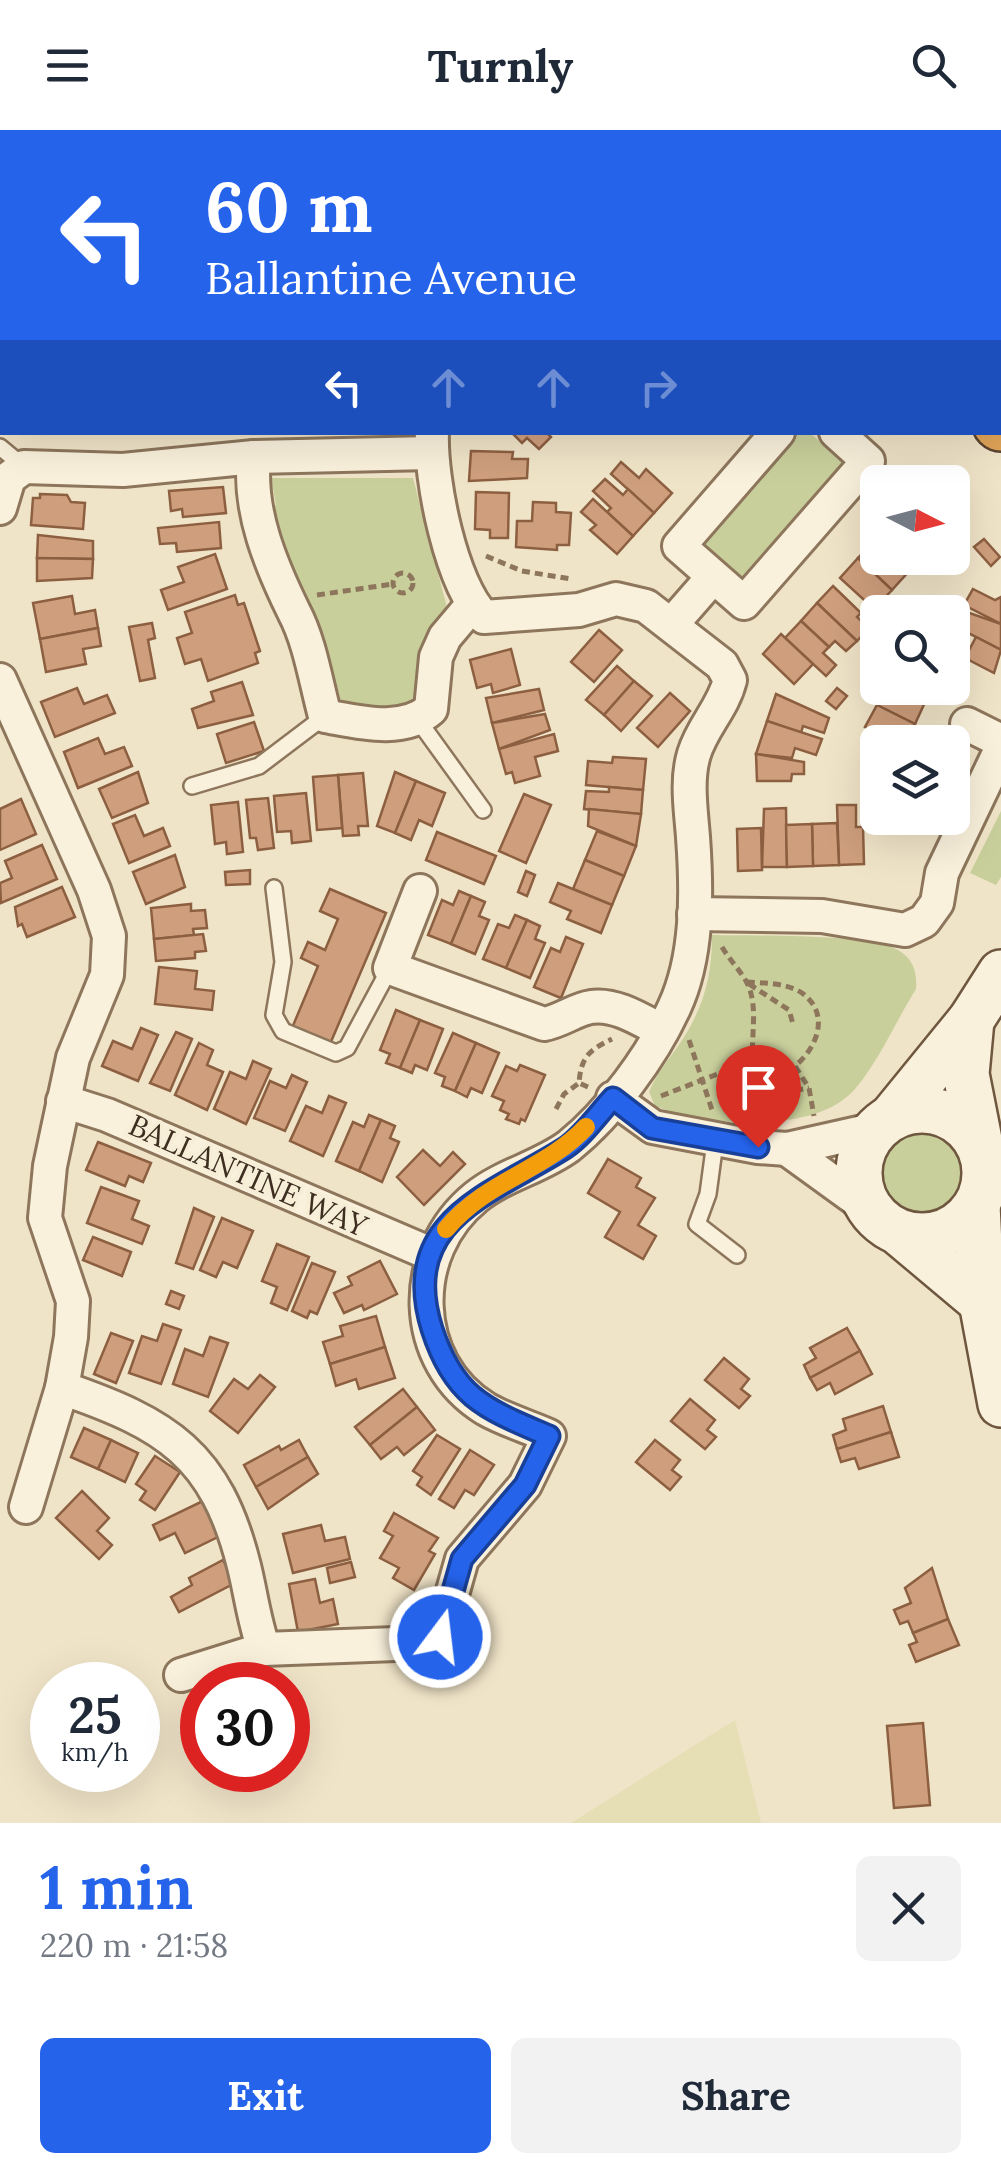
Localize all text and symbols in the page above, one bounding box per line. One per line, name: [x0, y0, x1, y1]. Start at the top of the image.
text: Turnly: [428, 37, 573, 94]
icon: menu: [40, 38, 95, 93]
icon: search: [906, 38, 961, 93]
text: 60 m: [205, 162, 373, 251]
icon: left: [40, 170, 170, 300]
text: Ballantine Avenue: [205, 249, 577, 306]
icon: left: [316, 360, 371, 415]
icon: ahead: [421, 360, 476, 415]
icon: ahead: [526, 360, 581, 415]
icon: right: [631, 360, 686, 415]
north arrow: [860, 465, 970, 575]
map controls: [860, 465, 970, 835]
button: search: [860, 595, 970, 705]
button: layers: [860, 725, 970, 835]
pin: [716, 1045, 801, 1148]
icon: arrive: [731, 1060, 786, 1115]
street label: BALLANTINE WAY: [123, 1105, 375, 1245]
position arrow: [388, 1585, 492, 1689]
speed limit sign: 30: [180, 1662, 310, 1792]
text: 25: [68, 1683, 122, 1747]
text: km/h: [61, 1736, 129, 1768]
text: 1 min: [40, 1849, 193, 1925]
button: close: [856, 1856, 961, 1961]
text: 220 m · 21:58: [40, 1925, 228, 1966]
button: Exit: [40, 2038, 491, 2153]
button: Share: [511, 2038, 961, 2153]

